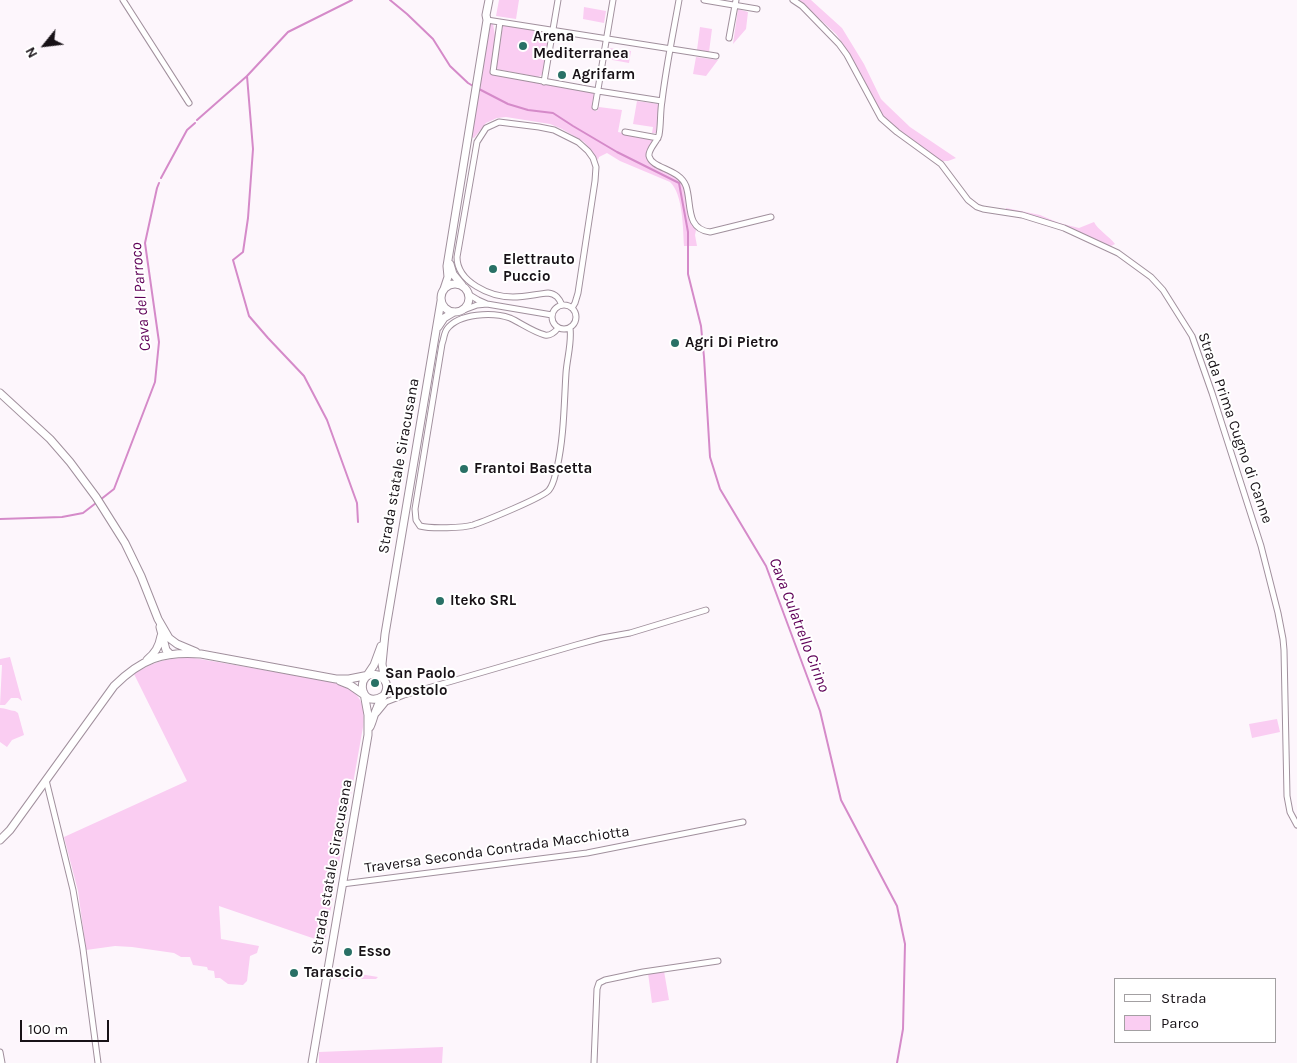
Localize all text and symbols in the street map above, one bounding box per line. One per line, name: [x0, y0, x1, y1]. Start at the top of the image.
north arrow: [20, 20, 70, 70]
place label: Arena Mediterranea: [533, 28, 629, 63]
marker: Arena Mediterranea: [517, 40, 529, 52]
text: N: [22, 44, 41, 61]
place label: Agrifarm: [572, 66, 635, 84]
marker: Agrifarm: [556, 69, 568, 81]
water label: Cava del Parroco: [127, 242, 155, 352]
place label: Elettrauto Puccio: [503, 251, 575, 286]
marker: Elettrauto Puccio: [487, 263, 499, 275]
street label: Strada Prima Cugno di Canne: [1194, 330, 1276, 526]
place label: Agri Di Pietro: [685, 334, 779, 352]
marker: Agri Di Pietro: [669, 337, 681, 349]
street label: Strada statale Siracusana: [375, 377, 423, 555]
place label: Frantoi Bascetta: [474, 460, 592, 478]
marker: Frantoi Bascetta: [458, 463, 470, 475]
water label: Cava Culatrello Cirino: [765, 555, 833, 695]
place label: Iteko SRL: [450, 592, 516, 610]
marker: Iteko SRL: [434, 595, 446, 607]
place label: San Paolo Apostolo: [385, 665, 456, 700]
marker: San Paolo Apostolo: [369, 677, 381, 689]
street label: Strada statale Siracusana: [308, 778, 356, 956]
street label: Traversa Seconda Contrada Macchiotta: [363, 823, 631, 877]
place label: Esso: [358, 943, 391, 961]
marker: Esso: [342, 946, 354, 958]
place label: Tarascio: [304, 964, 363, 982]
marker: Tarascio: [288, 967, 300, 979]
legend: [1114, 978, 1277, 1043]
text: Strada: [1161, 989, 1207, 1007]
scale bar: [22, 1010, 111, 1042]
text: Parco: [1161, 1014, 1199, 1032]
text: 100 m: [28, 1020, 68, 1038]

